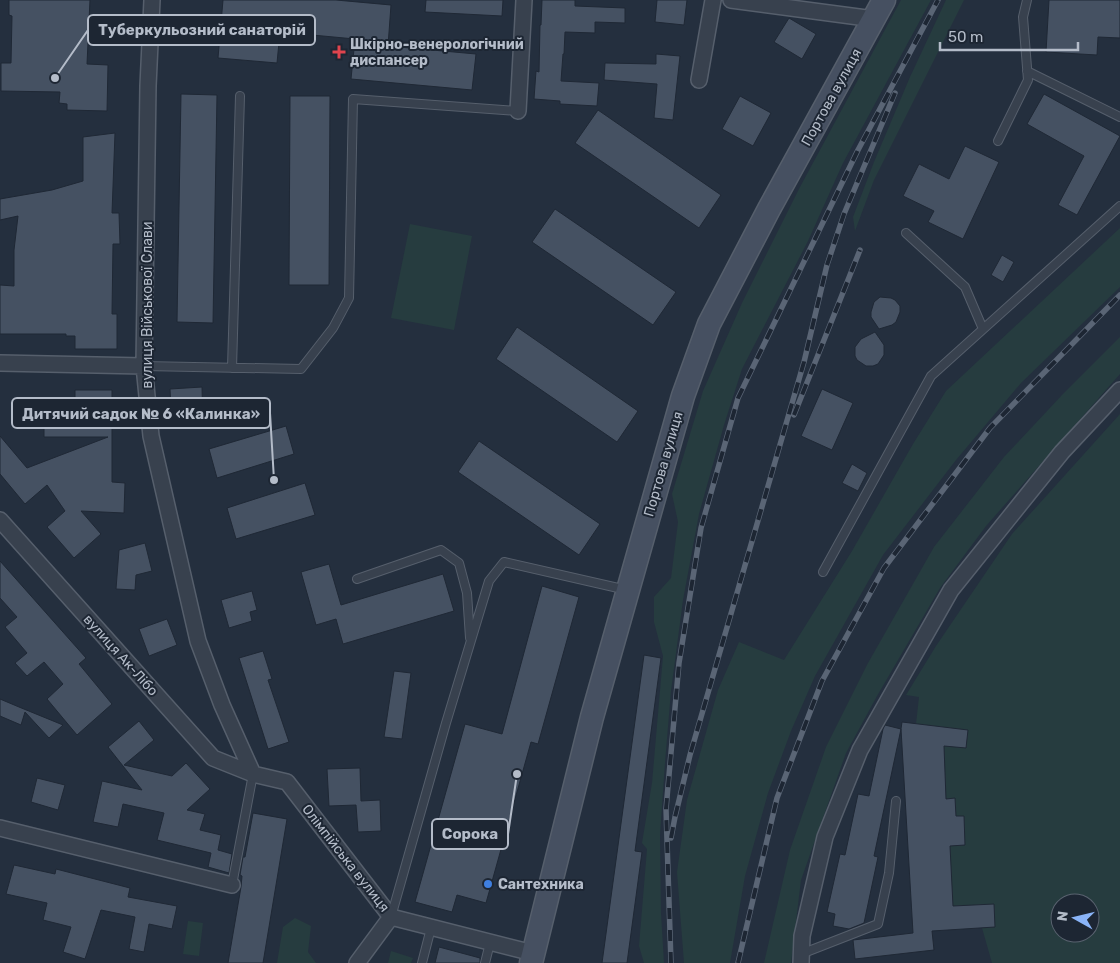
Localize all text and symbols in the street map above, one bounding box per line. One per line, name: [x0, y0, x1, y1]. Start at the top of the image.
callout: Туберкульозний санаторій: [88, 15, 315, 45]
scale bar: [940, 20, 1078, 52]
text: Туберкульозний санаторій: [98, 21, 306, 39]
text: 50 m: [948, 28, 983, 46]
place label: Шкірно-венерологічний диспансер: [350, 36, 524, 69]
marker: Шкірно-венерологічний диспансер: [332, 45, 346, 59]
street label: Портова вулиця: [798, 46, 865, 149]
street label: вулиця Військової Слави: [139, 222, 156, 388]
callout: Дитячий садок № 6 «Калинка»: [12, 398, 270, 428]
text: Дитячий садок № 6 «Калинка»: [22, 405, 260, 423]
street label: Портова вулиця: [640, 410, 687, 519]
street label: вулиця Ак-Лібо: [80, 611, 162, 700]
street label: Олімпійська вулиця: [298, 801, 393, 916]
callout: Сорока: [432, 819, 508, 849]
text: Сорока: [442, 825, 498, 843]
place label: Сантехника: [498, 876, 584, 893]
marker: Сантехника: [482, 878, 494, 890]
north arrow: [1050, 893, 1100, 943]
text: N: [1054, 910, 1072, 922]

